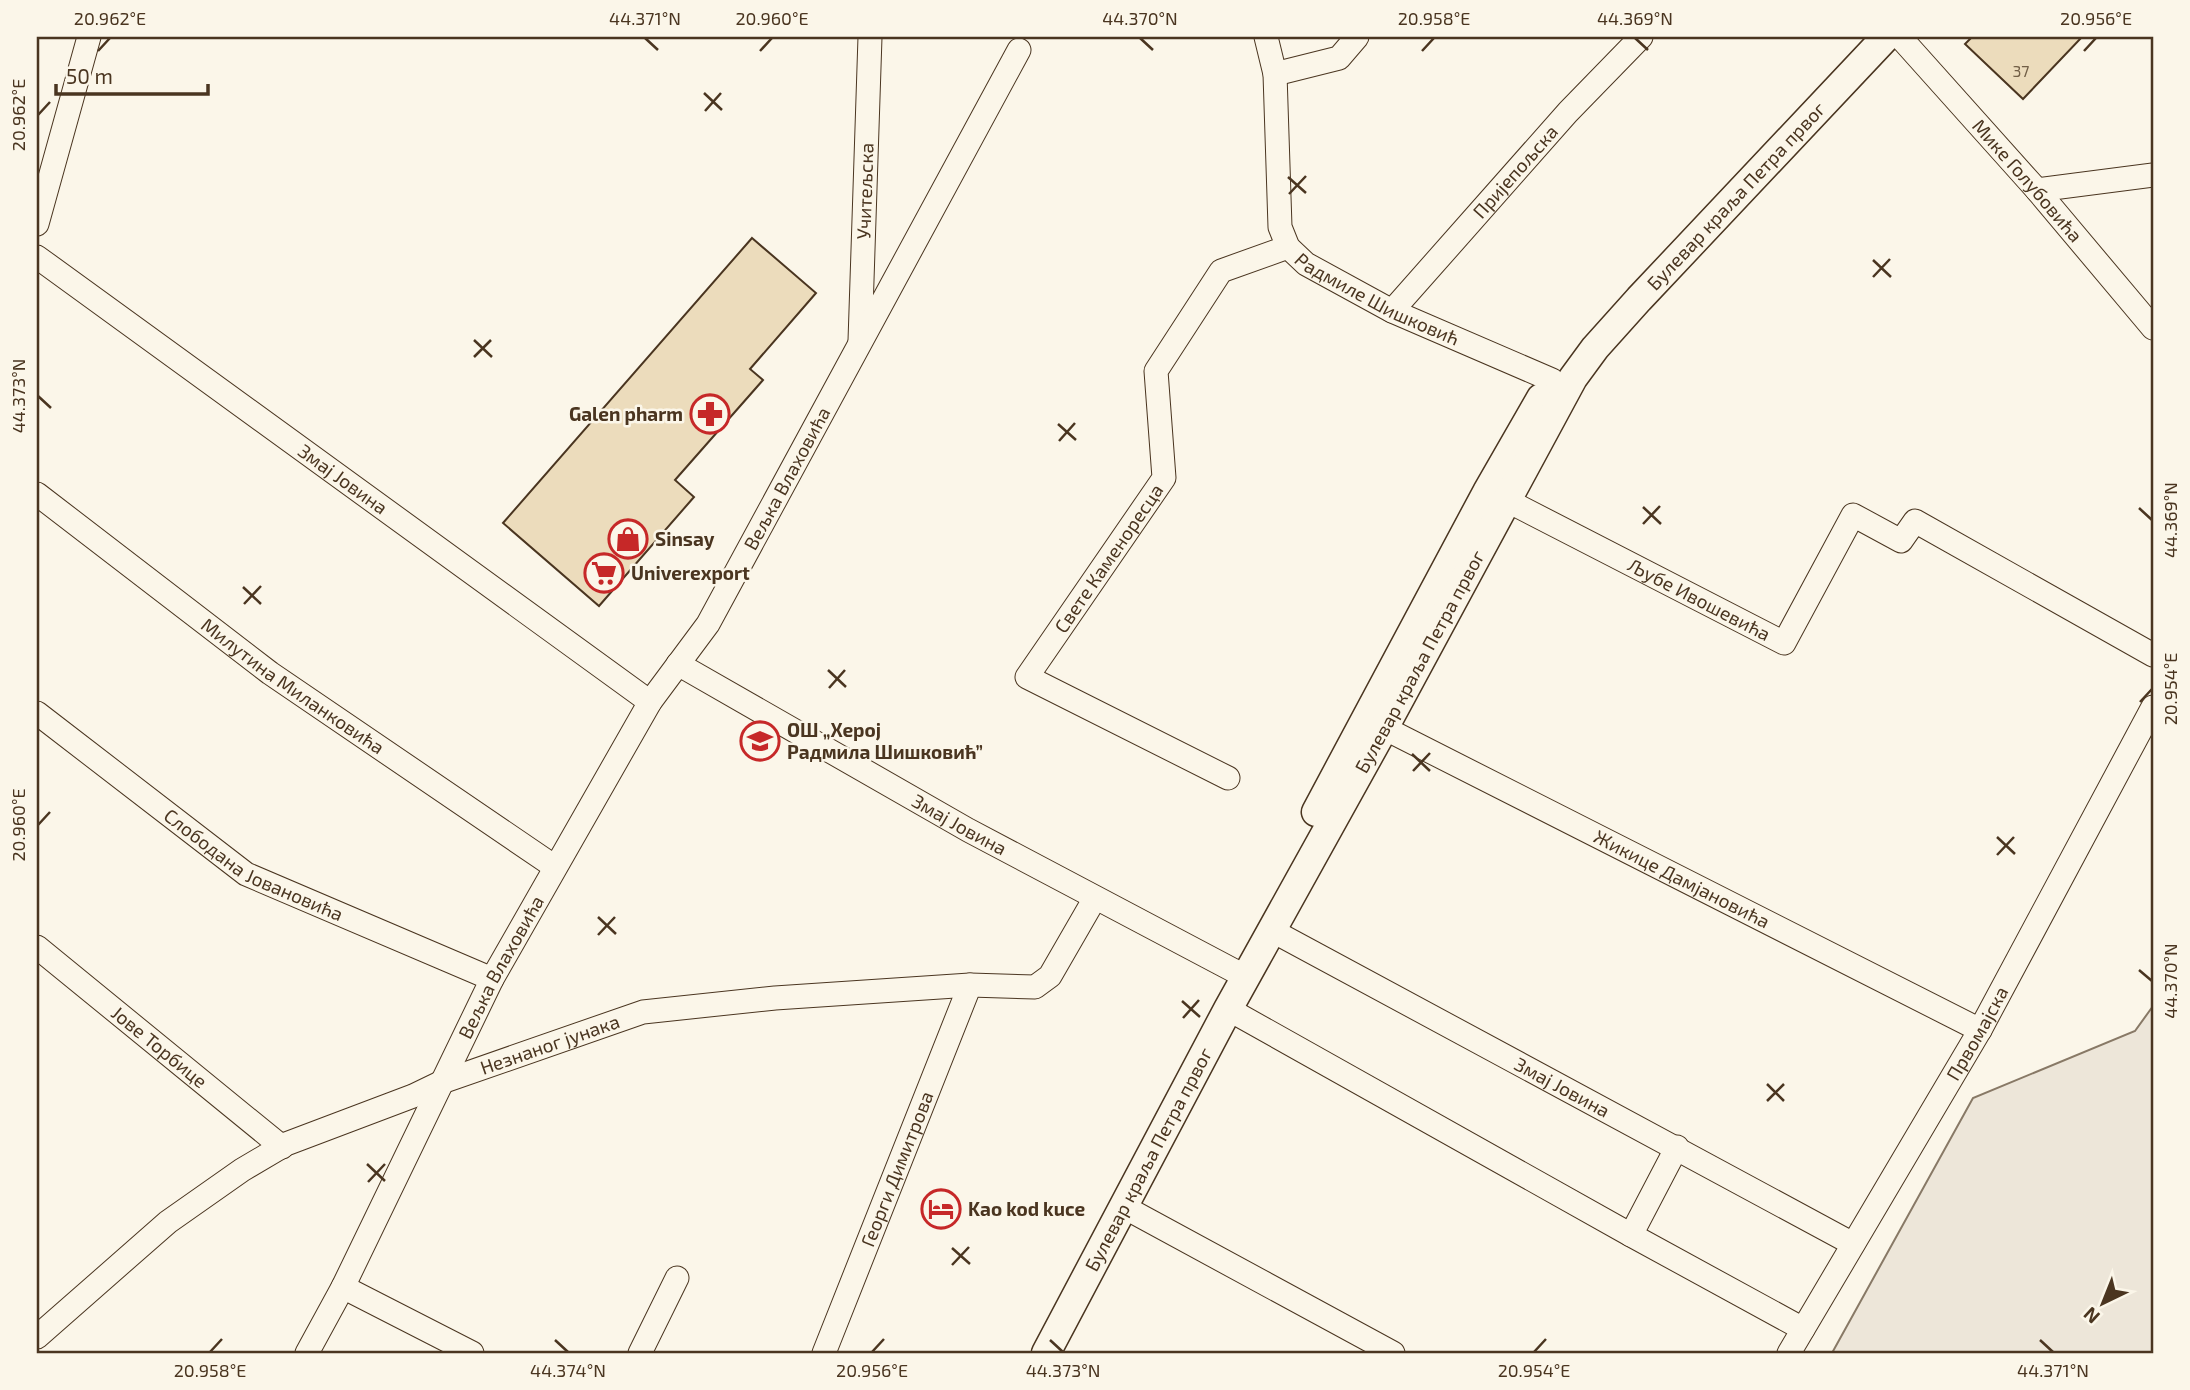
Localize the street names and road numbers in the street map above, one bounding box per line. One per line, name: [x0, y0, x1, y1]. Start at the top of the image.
street label: Булевар краља Петра првог: [1642, 97, 1830, 294]
street label: Мике Голубовића: [1968, 114, 2088, 247]
street label: Пријепољска: [1467, 120, 1562, 223]
street label: Учитељска: [851, 142, 878, 240]
street label: Радмиле Шишковић: [1290, 248, 1463, 350]
street label: Вељка Влаховића: [738, 403, 834, 554]
street label: Змај Јовина: [294, 439, 392, 519]
street label: Свете Каменоресца: [1049, 479, 1168, 637]
street label: Булевар краља Петра првог: [1350, 546, 1489, 777]
street label: Љубе Ивошевића: [1624, 553, 1775, 645]
street label: Милутина Миланковића: [197, 613, 389, 759]
street label: Змај Јовина: [908, 789, 1011, 859]
street label: Слободана Јовановића: [160, 803, 347, 925]
street label: Жикице Дамјановића: [1590, 824, 1774, 933]
street label: Вељка Влаховића: [453, 891, 548, 1042]
street label: Првомајска: [1941, 982, 2012, 1084]
street label: Јове Торбице: [107, 1001, 212, 1092]
street label: Незнаног јунака: [477, 1009, 622, 1079]
street label: Булевар краља Петра првог: [1079, 1043, 1217, 1275]
street label: Змај Јовина: [1511, 1052, 1614, 1122]
street label: Георги Димитрова: [855, 1088, 938, 1250]

